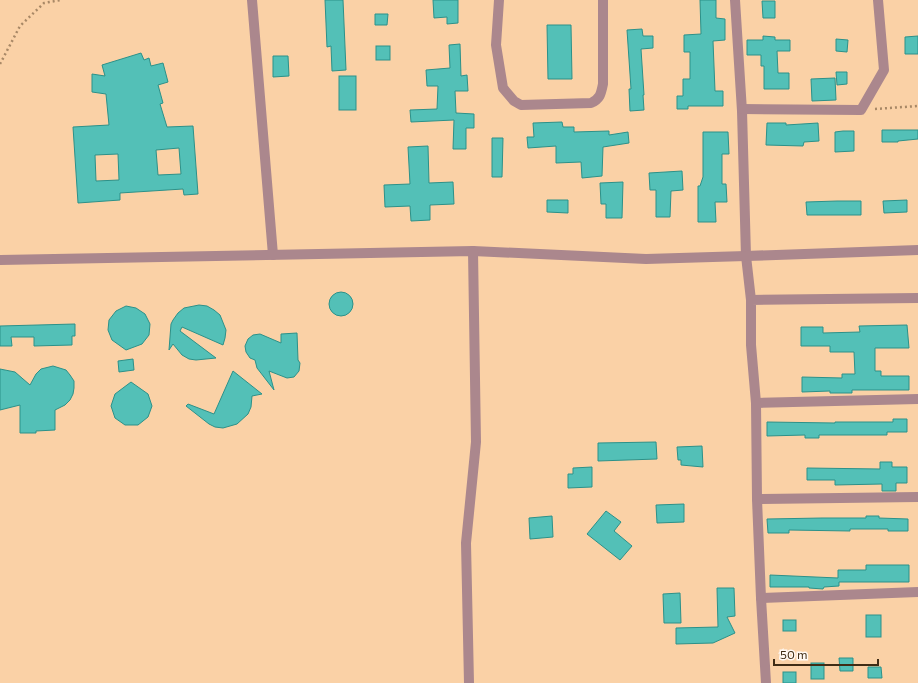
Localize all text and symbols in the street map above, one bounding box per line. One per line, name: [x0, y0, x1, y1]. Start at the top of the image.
scale bar: [774, 641, 878, 667]
text: 50 m: [780, 647, 808, 661]

